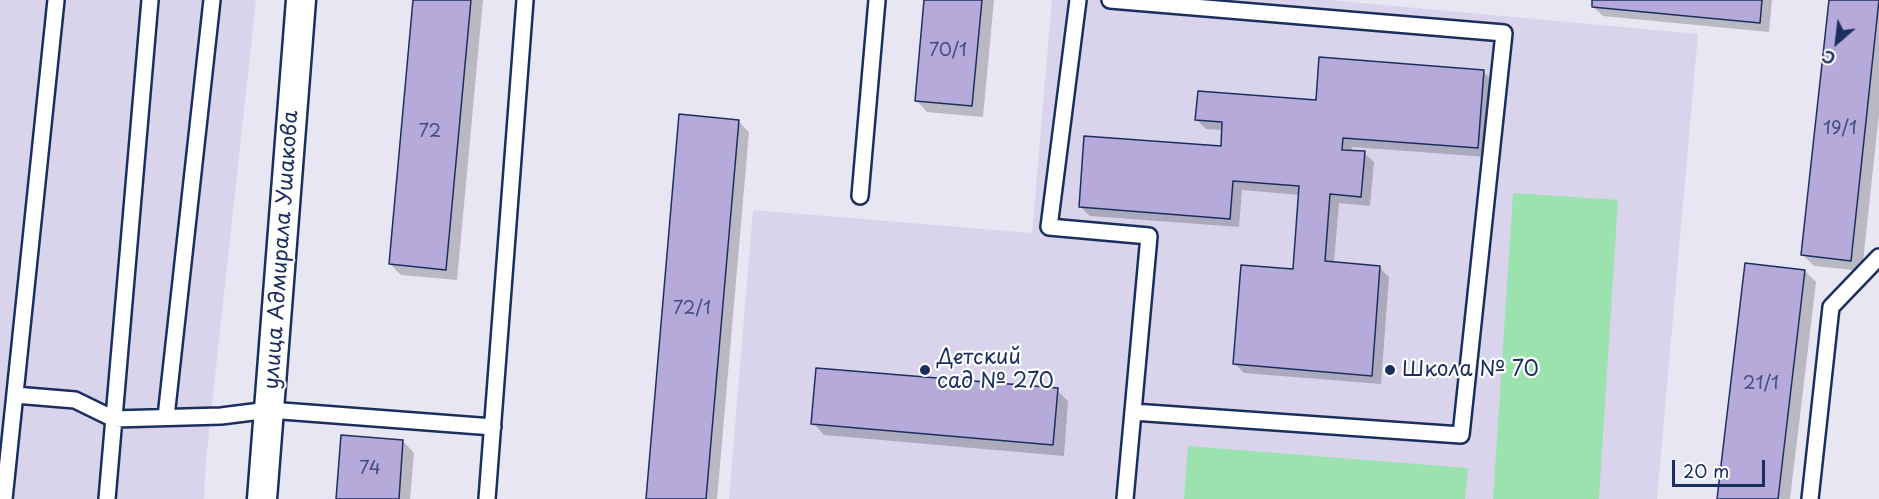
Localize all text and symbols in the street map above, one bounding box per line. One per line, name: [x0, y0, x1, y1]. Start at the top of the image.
north arrow: [1807, 12, 1867, 72]
house number: 70/1: [929, 40, 967, 62]
text: С: [1818, 44, 1840, 71]
street label: улица Адмирала Ушакова: [260, 110, 304, 390]
house number: 19/1: [1823, 118, 1857, 140]
house number: 72: [419, 121, 441, 143]
house number: 72/1: [673, 298, 711, 320]
place label: Детский сад № 270: [937, 345, 1054, 395]
place label: Школа № 70: [1402, 357, 1539, 383]
marker: Детский сад № 270: [918, 363, 932, 377]
marker: Школа № 70: [1383, 363, 1397, 377]
house number: 21/1: [1743, 373, 1779, 395]
scale bar: [1675, 448, 1768, 486]
text: 20 m: [1683, 457, 1729, 484]
house number: 74: [359, 458, 381, 480]

